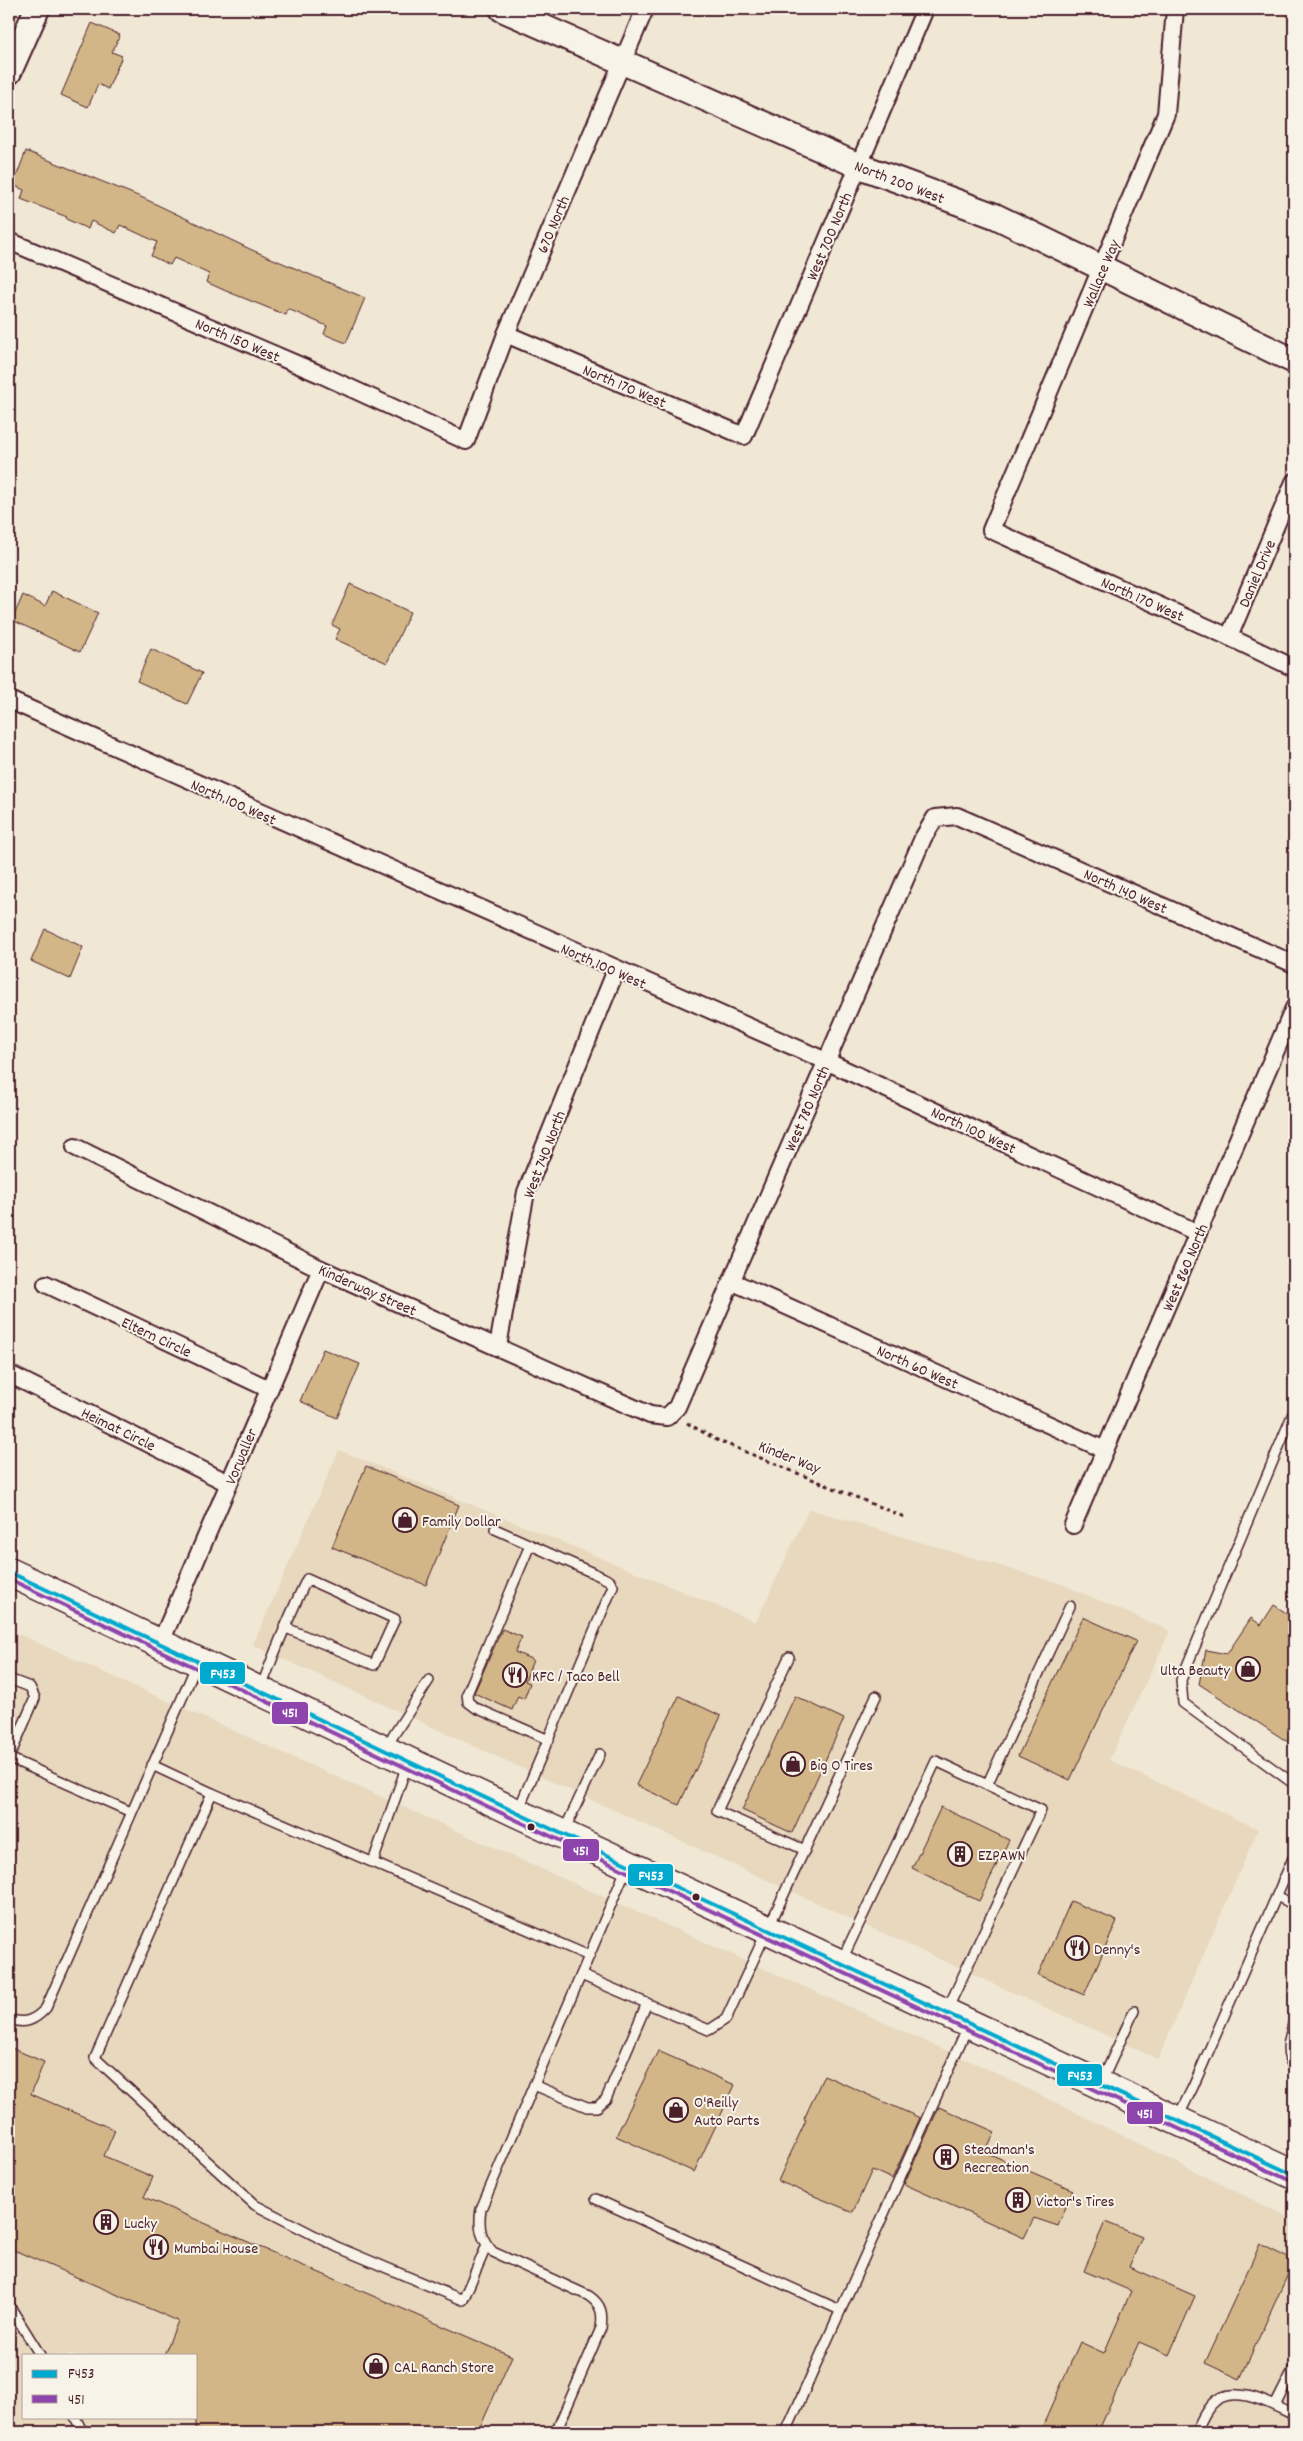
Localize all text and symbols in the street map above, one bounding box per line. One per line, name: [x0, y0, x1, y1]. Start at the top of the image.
street label: North 200 West: [851, 156, 948, 211]
street label: West 700 North: [801, 189, 859, 285]
street label: 670 North: [532, 193, 577, 257]
street label: Wallace Way: [1078, 236, 1127, 312]
street label: North 150 West: [191, 313, 283, 370]
street label: North 170 West: [579, 359, 669, 415]
street label: Daniel Drive: [1234, 537, 1283, 611]
street label: North 170 West: [1097, 572, 1187, 629]
street label: North 100 West: [187, 774, 279, 832]
street label: North 140 West: [1080, 864, 1171, 921]
street label: North 100 West: [557, 938, 649, 996]
street label: West 780 North: [780, 1062, 837, 1156]
street label: North 100 West: [927, 1102, 1019, 1161]
street label: West 740 North: [518, 1108, 573, 1202]
street label: West 860 North: [1157, 1221, 1215, 1315]
street label: Kinderway Street: [314, 1259, 420, 1323]
street label: Eltern Circle: [117, 1312, 195, 1365]
street label: North 60 West: [873, 1340, 961, 1397]
street label: Heimat Circle: [77, 1402, 159, 1458]
street label: Vorwaller: [220, 1425, 264, 1489]
street label: Kinder Way: [755, 1435, 824, 1481]
shop icon: Family Dollar: [392, 1507, 418, 1533]
place label: Family Dollar: [422, 1511, 501, 1534]
shop icon: Ulta Beauty: [1235, 1656, 1261, 1682]
place label: Ulta Beauty: [1160, 1660, 1231, 1683]
line badge: F453: [199, 1661, 246, 1685]
restaurant icon: KFC / Taco Bell: [502, 1662, 528, 1688]
text: F453: [211, 1665, 235, 1685]
place label: KFC / Taco Bell: [532, 1666, 620, 1689]
line badge: 451: [271, 1701, 309, 1725]
text: 451: [282, 1704, 298, 1724]
shop icon: Big O Tires: [780, 1751, 806, 1777]
place label: Big O Tires: [810, 1755, 873, 1778]
unlabelled marker: [526, 1822, 536, 1832]
line badge: 451: [562, 1838, 600, 1862]
building icon: EZPAWN: [947, 1841, 973, 1867]
text: 451: [573, 1842, 589, 1862]
place label: EZPAWN: [978, 1845, 1026, 1868]
line badge: F453: [627, 1863, 674, 1887]
text: F453: [639, 1867, 663, 1887]
unlabelled marker: [691, 1892, 701, 1902]
restaurant icon: Denny's: [1064, 1935, 1090, 1961]
place label: Denny's: [1094, 1939, 1141, 1962]
line badge: F453: [1056, 2063, 1103, 2087]
text: F453: [1068, 2067, 1092, 2087]
place label: O'Reilly Auto Parts: [694, 2092, 760, 2133]
shop icon: O'Reilly Auto Parts: [663, 2097, 689, 2123]
line badge: 451: [1126, 2101, 1164, 2125]
text: 451: [1137, 2105, 1153, 2125]
place label: Steadman's Recreation: [964, 2139, 1035, 2180]
building icon: Steadman's Recreation: [933, 2144, 959, 2170]
building icon: Victor's Tires: [1005, 2187, 1031, 2213]
place label: Victor's Tires: [1036, 2191, 1115, 2214]
building icon: Lucky: [93, 2209, 119, 2235]
place label: Lucky: [124, 2213, 157, 2236]
restaurant icon: Mumbai House: [143, 2234, 169, 2260]
place label: Mumbai House: [174, 2238, 258, 2261]
shop icon: CAL Ranch Store: [363, 2353, 389, 2379]
legend: [22, 2354, 198, 2418]
place label: CAL Ranch Store: [394, 2357, 494, 2380]
text: F453: [68, 2364, 95, 2386]
text: 451: [68, 2390, 84, 2412]

